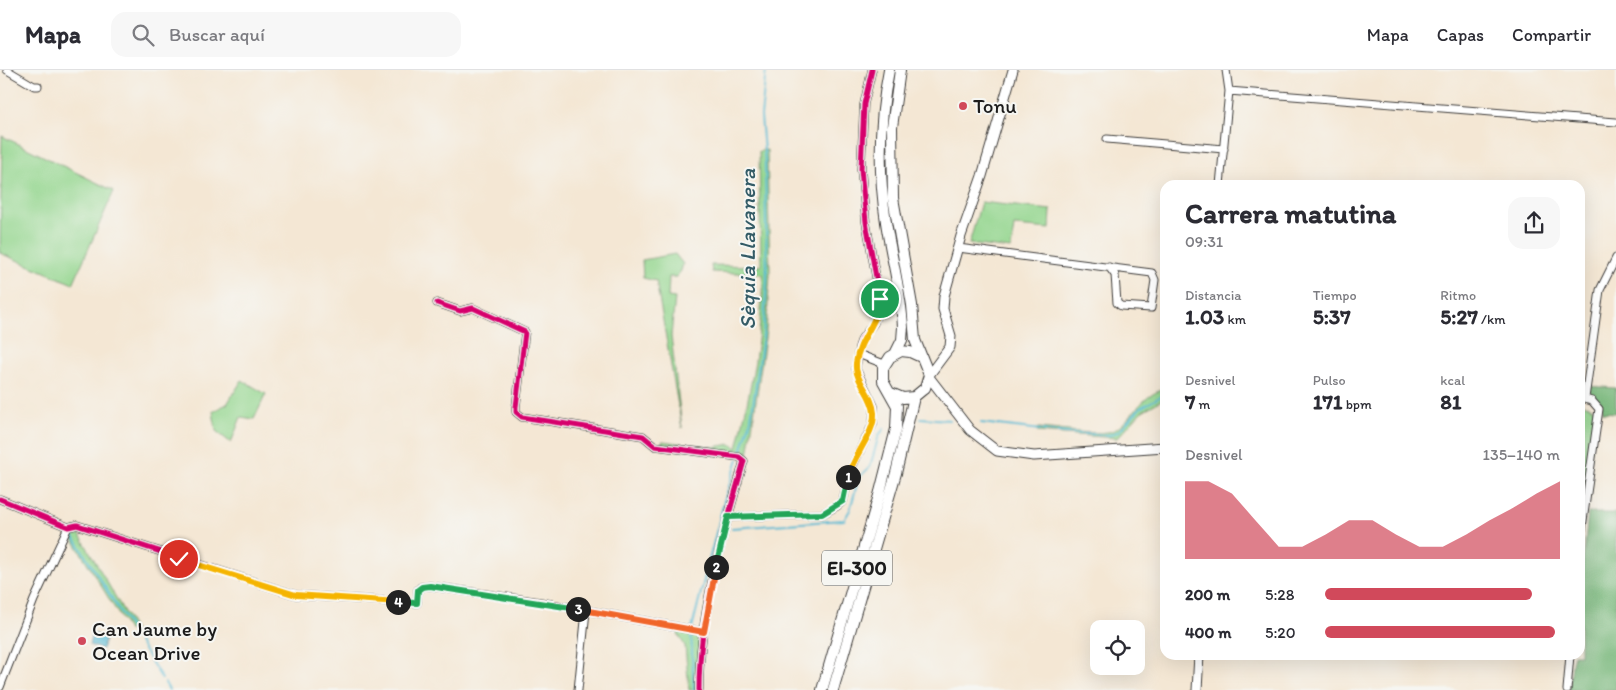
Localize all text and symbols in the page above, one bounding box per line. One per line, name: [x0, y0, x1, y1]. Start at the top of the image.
search box: [111, 12, 461, 57]
text: Mapa: [25, 20, 81, 49]
icon: search: [129, 21, 157, 49]
text: Buscar aquí: [169, 23, 265, 46]
text: Mapa: [1367, 24, 1409, 46]
text: Capas: [1437, 24, 1484, 46]
text: Compartir: [1512, 24, 1591, 46]
place label: Tonu: [973, 93, 1017, 118]
marker: Tonu: [957, 100, 969, 112]
water label: Sèquia Llavanera: [734, 168, 761, 329]
text: Carrera matutina: [1185, 196, 1396, 230]
button: share: [1508, 197, 1560, 249]
text: 09:31: [1185, 232, 1223, 251]
pin: [859, 278, 901, 320]
icon: arrive: [866, 285, 894, 313]
text: Distancia: [1185, 287, 1242, 304]
text: Tiempo: [1313, 287, 1357, 304]
text: Ritmo: [1440, 287, 1476, 304]
text: 1.03: [1185, 304, 1224, 329]
text: 5:37: [1313, 304, 1351, 329]
text: 5:27: [1440, 304, 1478, 329]
text: km: [1224, 311, 1246, 328]
text: /km: [1478, 311, 1506, 328]
text: Desnivel: [1185, 372, 1235, 389]
text: Pulso: [1313, 372, 1346, 389]
text: kcal: [1440, 372, 1465, 389]
text: 7: [1185, 389, 1195, 414]
text: 171: [1313, 389, 1343, 414]
text: 81: [1440, 389, 1462, 414]
text: m: [1195, 396, 1210, 413]
text: bpm: [1343, 396, 1372, 413]
text: Desnivel: [1185, 445, 1243, 464]
text: 135–140 m: [1483, 445, 1560, 464]
pin: 1: [836, 464, 860, 490]
text: 1: [845, 469, 852, 486]
pin: [158, 538, 200, 580]
icon: check: [165, 545, 193, 573]
road number: EI-300: [822, 550, 892, 586]
pin: 2: [704, 554, 728, 580]
text: 2: [713, 559, 720, 576]
text: 200 m: [1185, 585, 1230, 604]
text: 5:28: [1265, 585, 1295, 604]
pin: 4: [386, 590, 410, 614]
text: 4: [394, 594, 403, 611]
pin: 3: [566, 596, 590, 622]
text: 3: [575, 601, 582, 618]
place label: Can Jaume by Ocean Drive: [92, 616, 217, 665]
map controls: [1090, 620, 1145, 675]
button: locate: [1090, 620, 1145, 675]
text: 400 m: [1185, 623, 1231, 642]
text: 5:20: [1265, 623, 1296, 642]
marker: Can Jaume by Ocean Drive: [76, 635, 88, 647]

